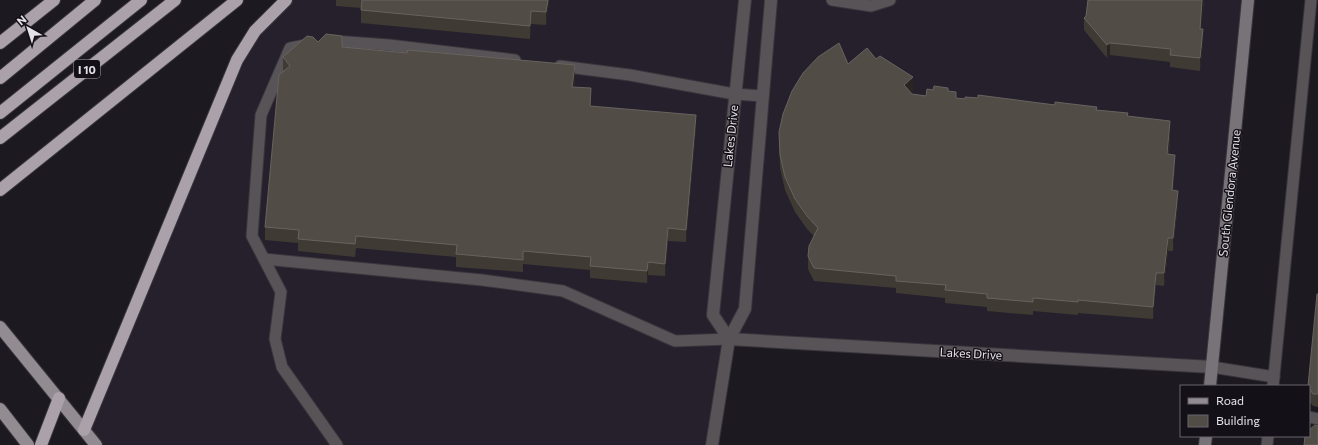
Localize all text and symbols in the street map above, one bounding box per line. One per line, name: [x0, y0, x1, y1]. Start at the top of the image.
north arrow: [8, 8, 48, 48]
text: N: [14, 12, 29, 27]
road number: I 10: [74, 60, 100, 78]
street label: Lakes Drive: [720, 104, 740, 168]
street label: South Glendora Avenue: [1215, 129, 1243, 257]
street label: Lakes Drive: [939, 344, 1003, 362]
legend: [1180, 385, 1310, 437]
text: Road: [1216, 393, 1244, 407]
text: Building: [1216, 413, 1260, 427]

